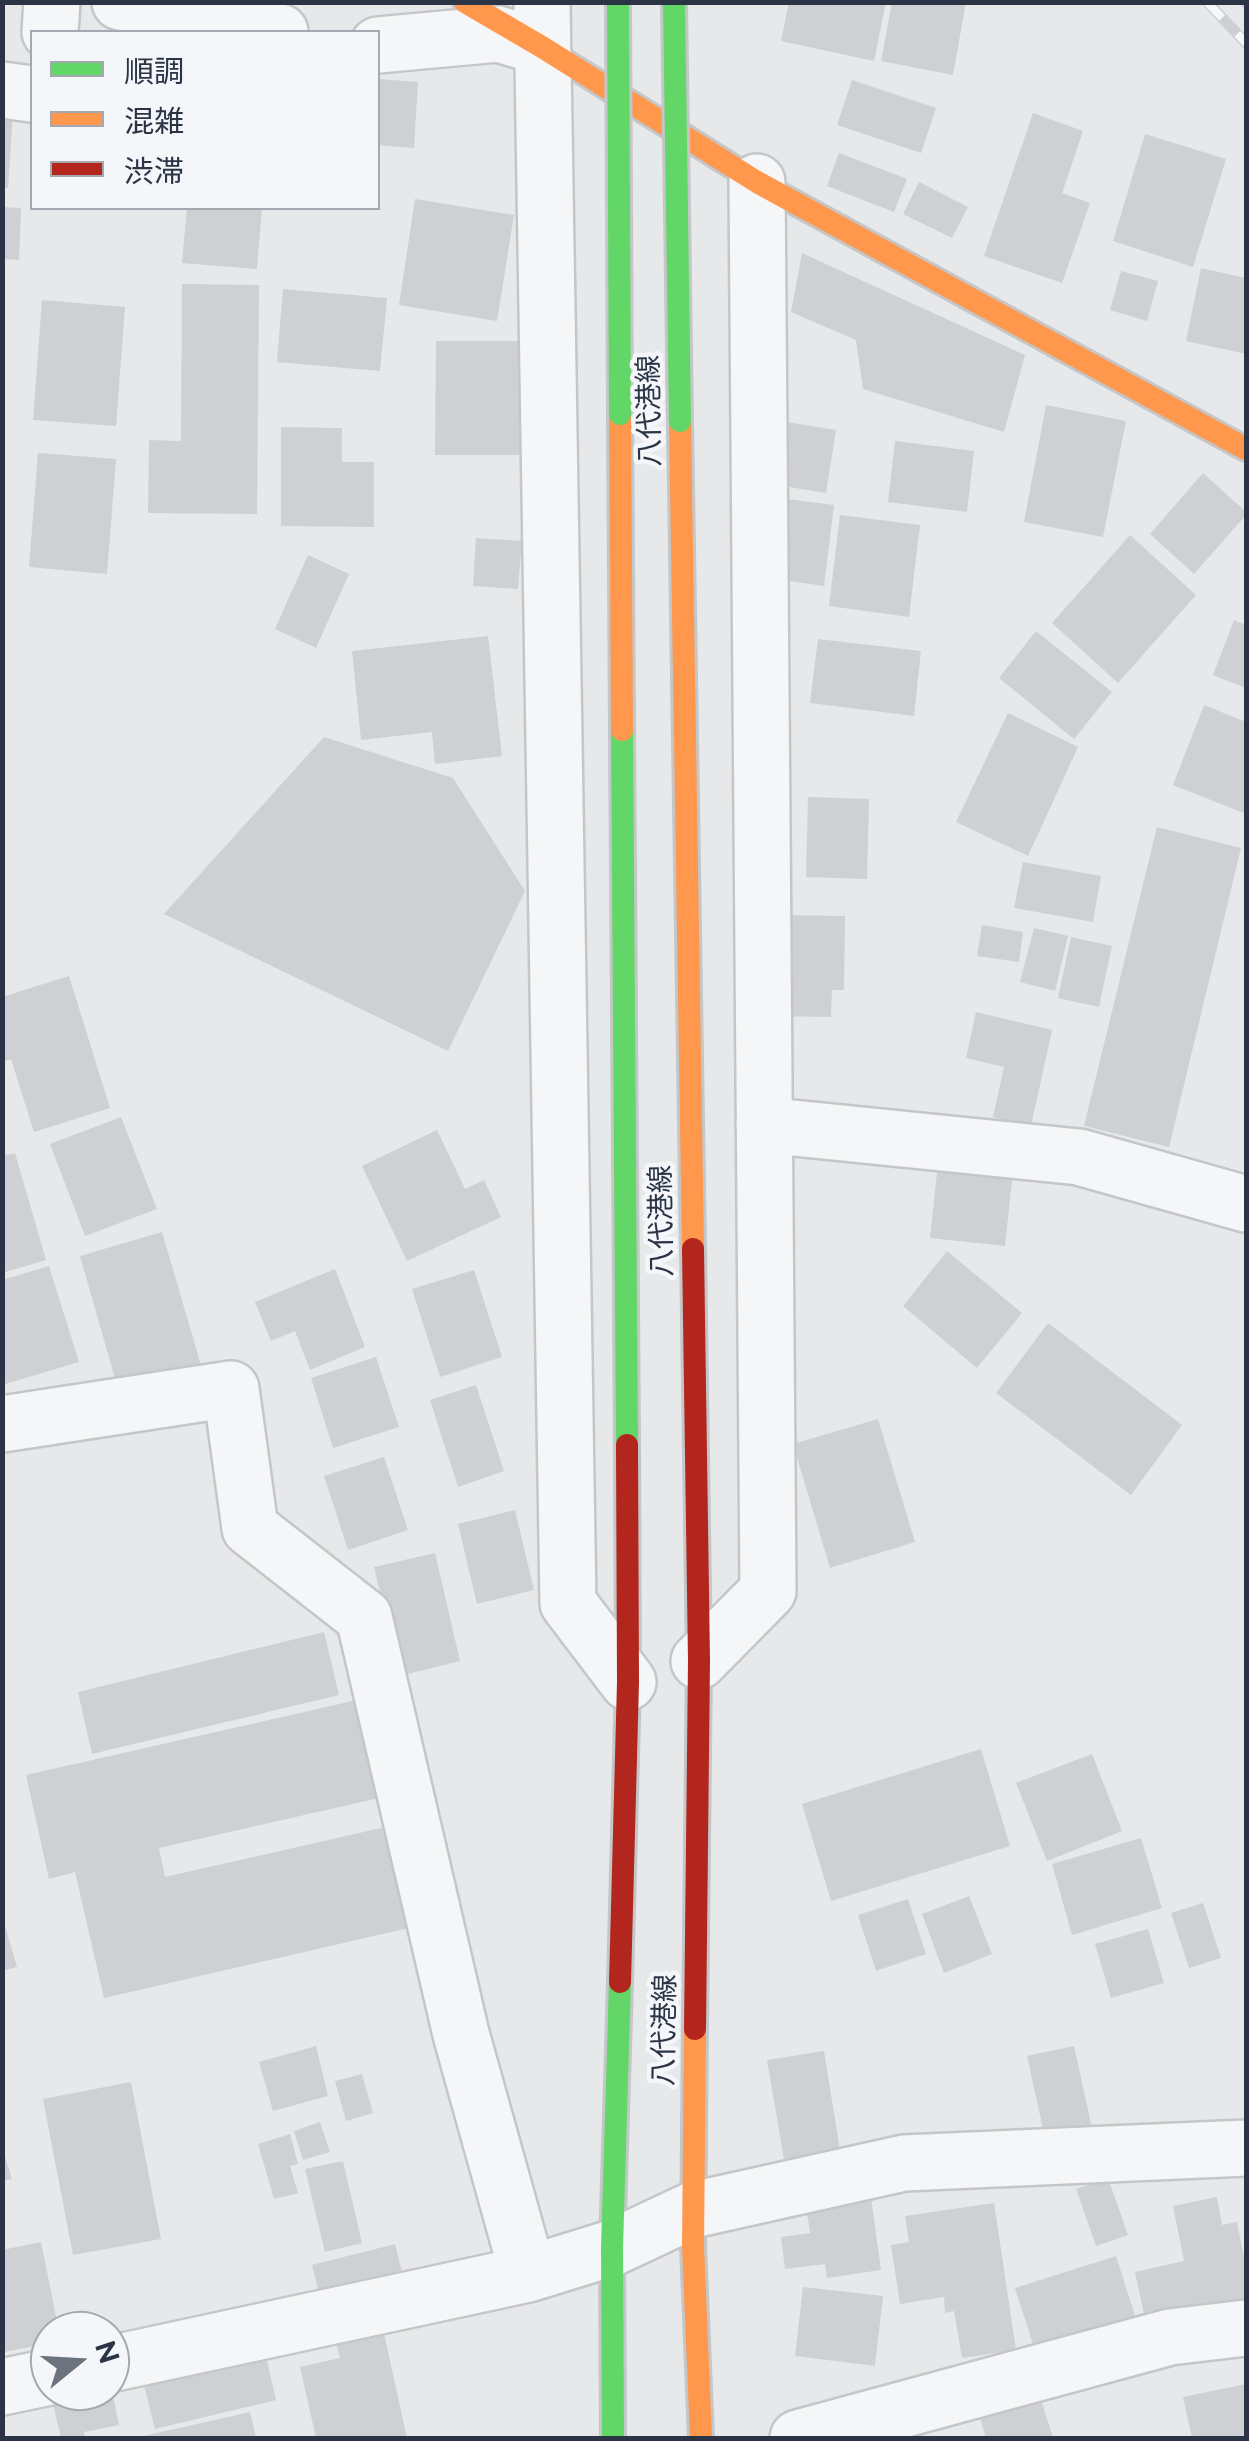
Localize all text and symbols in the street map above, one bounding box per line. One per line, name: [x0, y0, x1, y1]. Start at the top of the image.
legend: [30, 30, 380, 210]
text: 順調: [124, 54, 184, 89]
text: 混雑: [124, 104, 184, 139]
text: 渋滞: [124, 154, 184, 189]
street label: 八代港線: [632, 355, 668, 467]
street label: 八代港線: [644, 1165, 680, 1277]
street label: 八代港線: [647, 1974, 683, 2086]
north arrow: [30, 2311, 130, 2411]
text: N: [88, 2337, 126, 2367]

